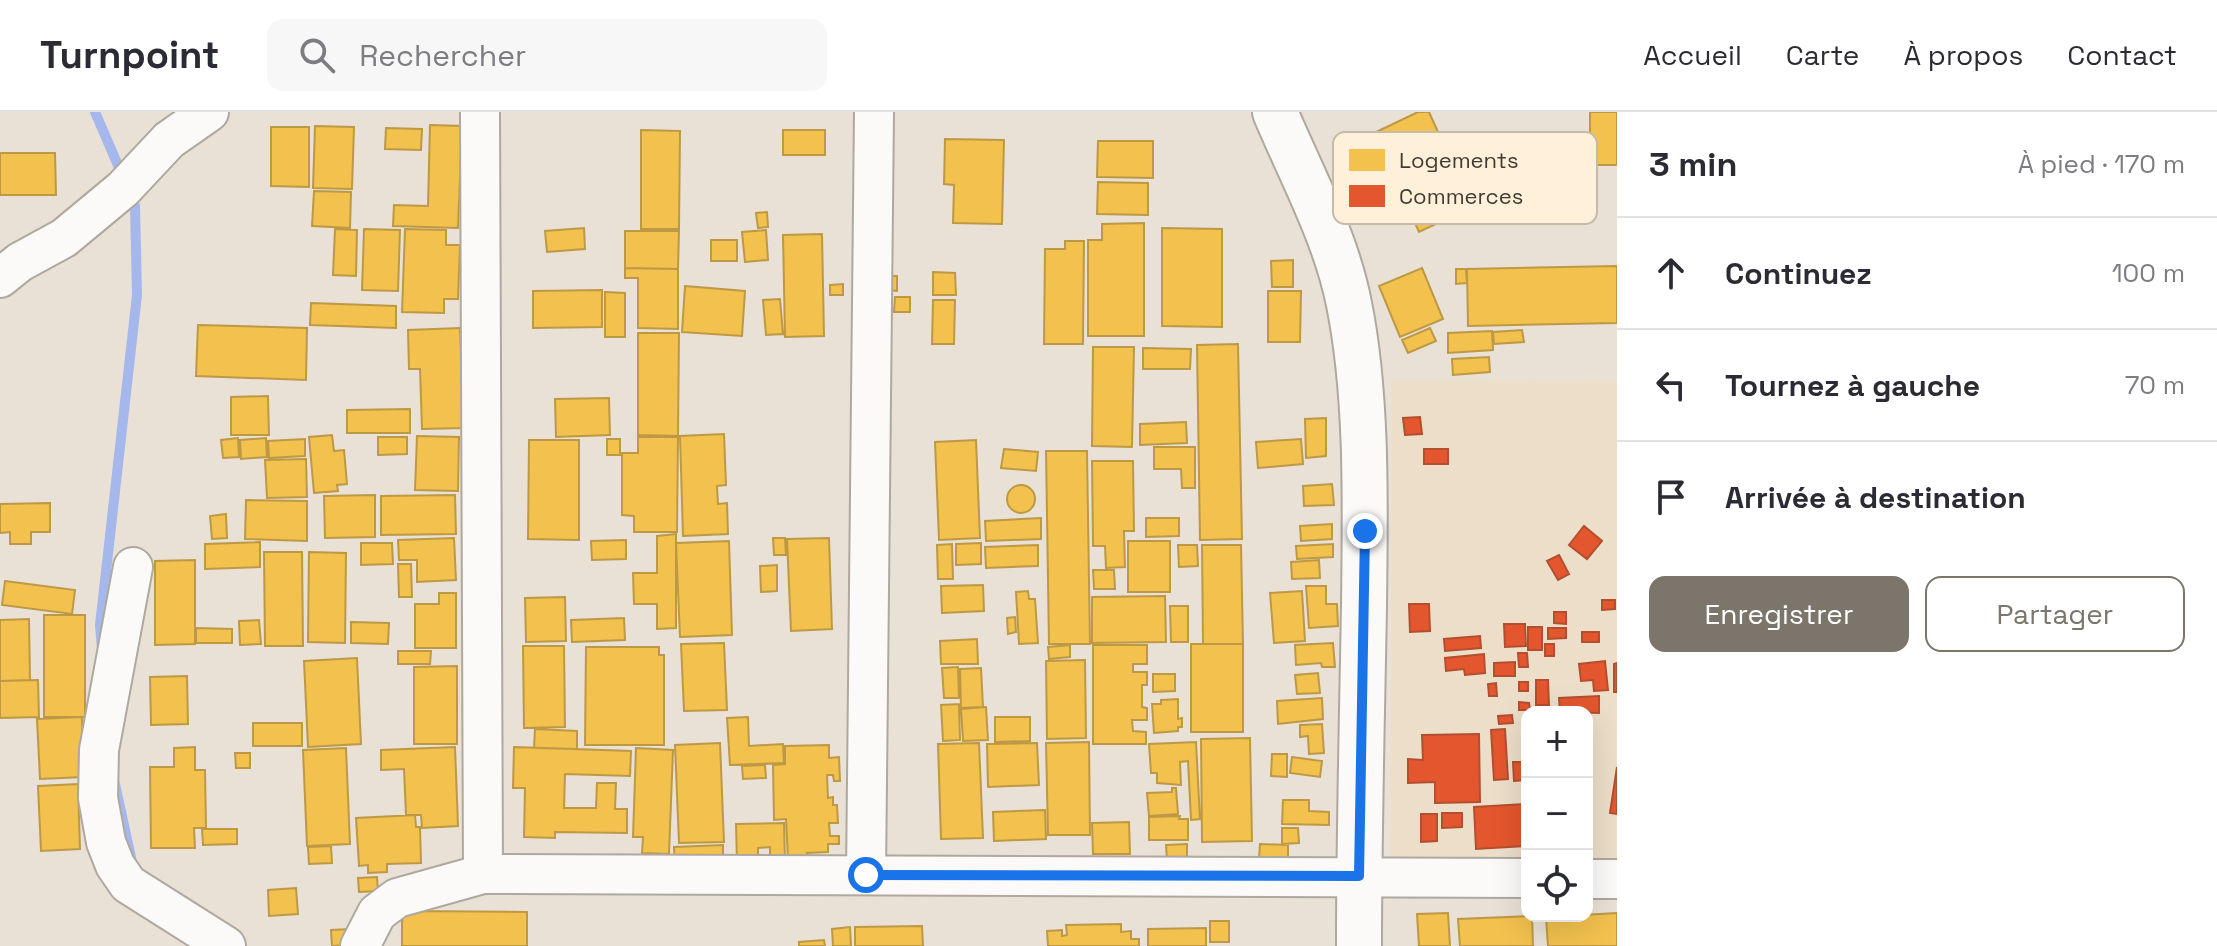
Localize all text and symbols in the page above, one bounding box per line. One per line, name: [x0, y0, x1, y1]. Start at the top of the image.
search box: [267, 19, 827, 91]
text: Turnpoint: [40, 31, 219, 79]
icon: search: [295, 33, 339, 77]
text: Rechercher: [359, 36, 526, 75]
text: Accueil: [1643, 37, 1742, 73]
text: Carte: [1786, 37, 1859, 73]
text: À propos: [1903, 37, 2023, 73]
text: Contact: [2067, 37, 2177, 73]
legend: [1333, 132, 1597, 224]
text: 3 min: [1649, 143, 1737, 186]
text: Logements: [1399, 146, 1519, 174]
text: À pied · 170 m: [2018, 147, 2185, 181]
text: Commerces: [1399, 182, 1523, 210]
icon: ahead: [1649, 251, 1693, 295]
text: Continuez: [1725, 254, 1872, 293]
text: 100 m: [2112, 256, 2185, 290]
icon: left: [1649, 363, 1693, 407]
text: Tournez à gauche: [1725, 366, 1980, 405]
text: 70 m: [2125, 368, 2185, 402]
icon: arrive: [1649, 475, 1693, 519]
text: Arrivée à destination: [1725, 478, 2026, 517]
route end: [1347, 513, 1383, 549]
button: Enregistrer: [1649, 576, 1909, 652]
button: Partager: [1925, 576, 2185, 652]
map controls: [1521, 706, 1593, 922]
button: +: [1521, 706, 1593, 778]
button: −: [1521, 778, 1593, 850]
button: locate: [1521, 850, 1593, 922]
route start: [848, 857, 884, 893]

